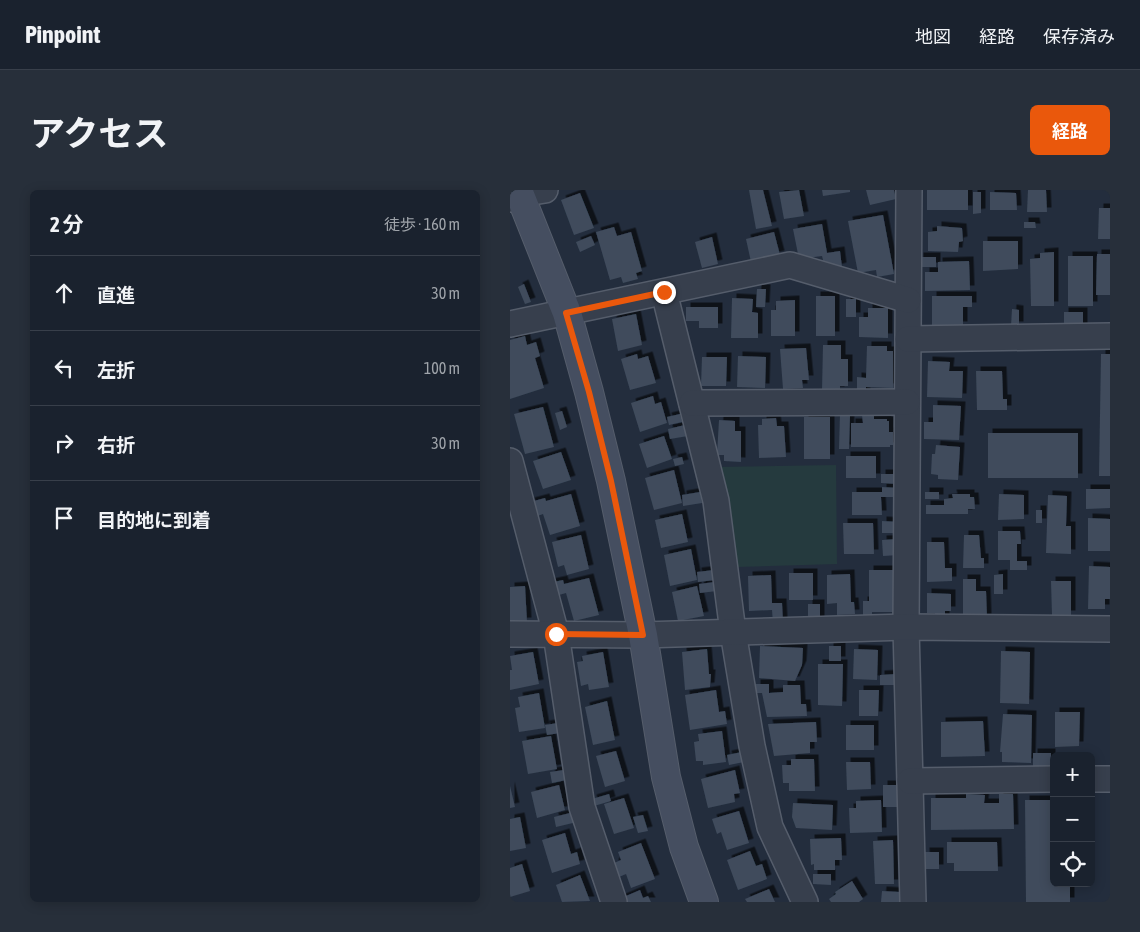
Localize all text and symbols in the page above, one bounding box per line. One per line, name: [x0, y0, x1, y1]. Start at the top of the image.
text: Pinpoint: [25, 21, 100, 48]
text: 地図: [915, 26, 951, 47]
text: 経路: [979, 26, 1015, 47]
text: 保存済み: [1043, 26, 1115, 47]
button: 経路: [1030, 105, 1110, 155]
text: アクセス: [30, 113, 168, 153]
text: 2 分: [50, 212, 84, 236]
text: 徒歩 · 160 m: [384, 215, 460, 233]
icon: ahead: [50, 279, 78, 307]
route end: [653, 281, 676, 304]
text: 直進: [97, 284, 135, 306]
text: 30 m: [431, 284, 460, 302]
icon: left: [50, 354, 78, 382]
text: 左折: [97, 359, 135, 381]
text: 100 m: [424, 359, 460, 377]
icon: right: [50, 429, 78, 457]
text: 右折: [97, 434, 135, 456]
text: 30 m: [431, 434, 460, 452]
icon: arrive: [50, 504, 78, 532]
text: 目的地に到着: [97, 509, 211, 531]
route start: [545, 623, 568, 646]
map controls: [1050, 752, 1095, 887]
button: +: [1050, 752, 1095, 797]
button: −: [1050, 797, 1095, 842]
button: locate: [1050, 842, 1095, 887]

